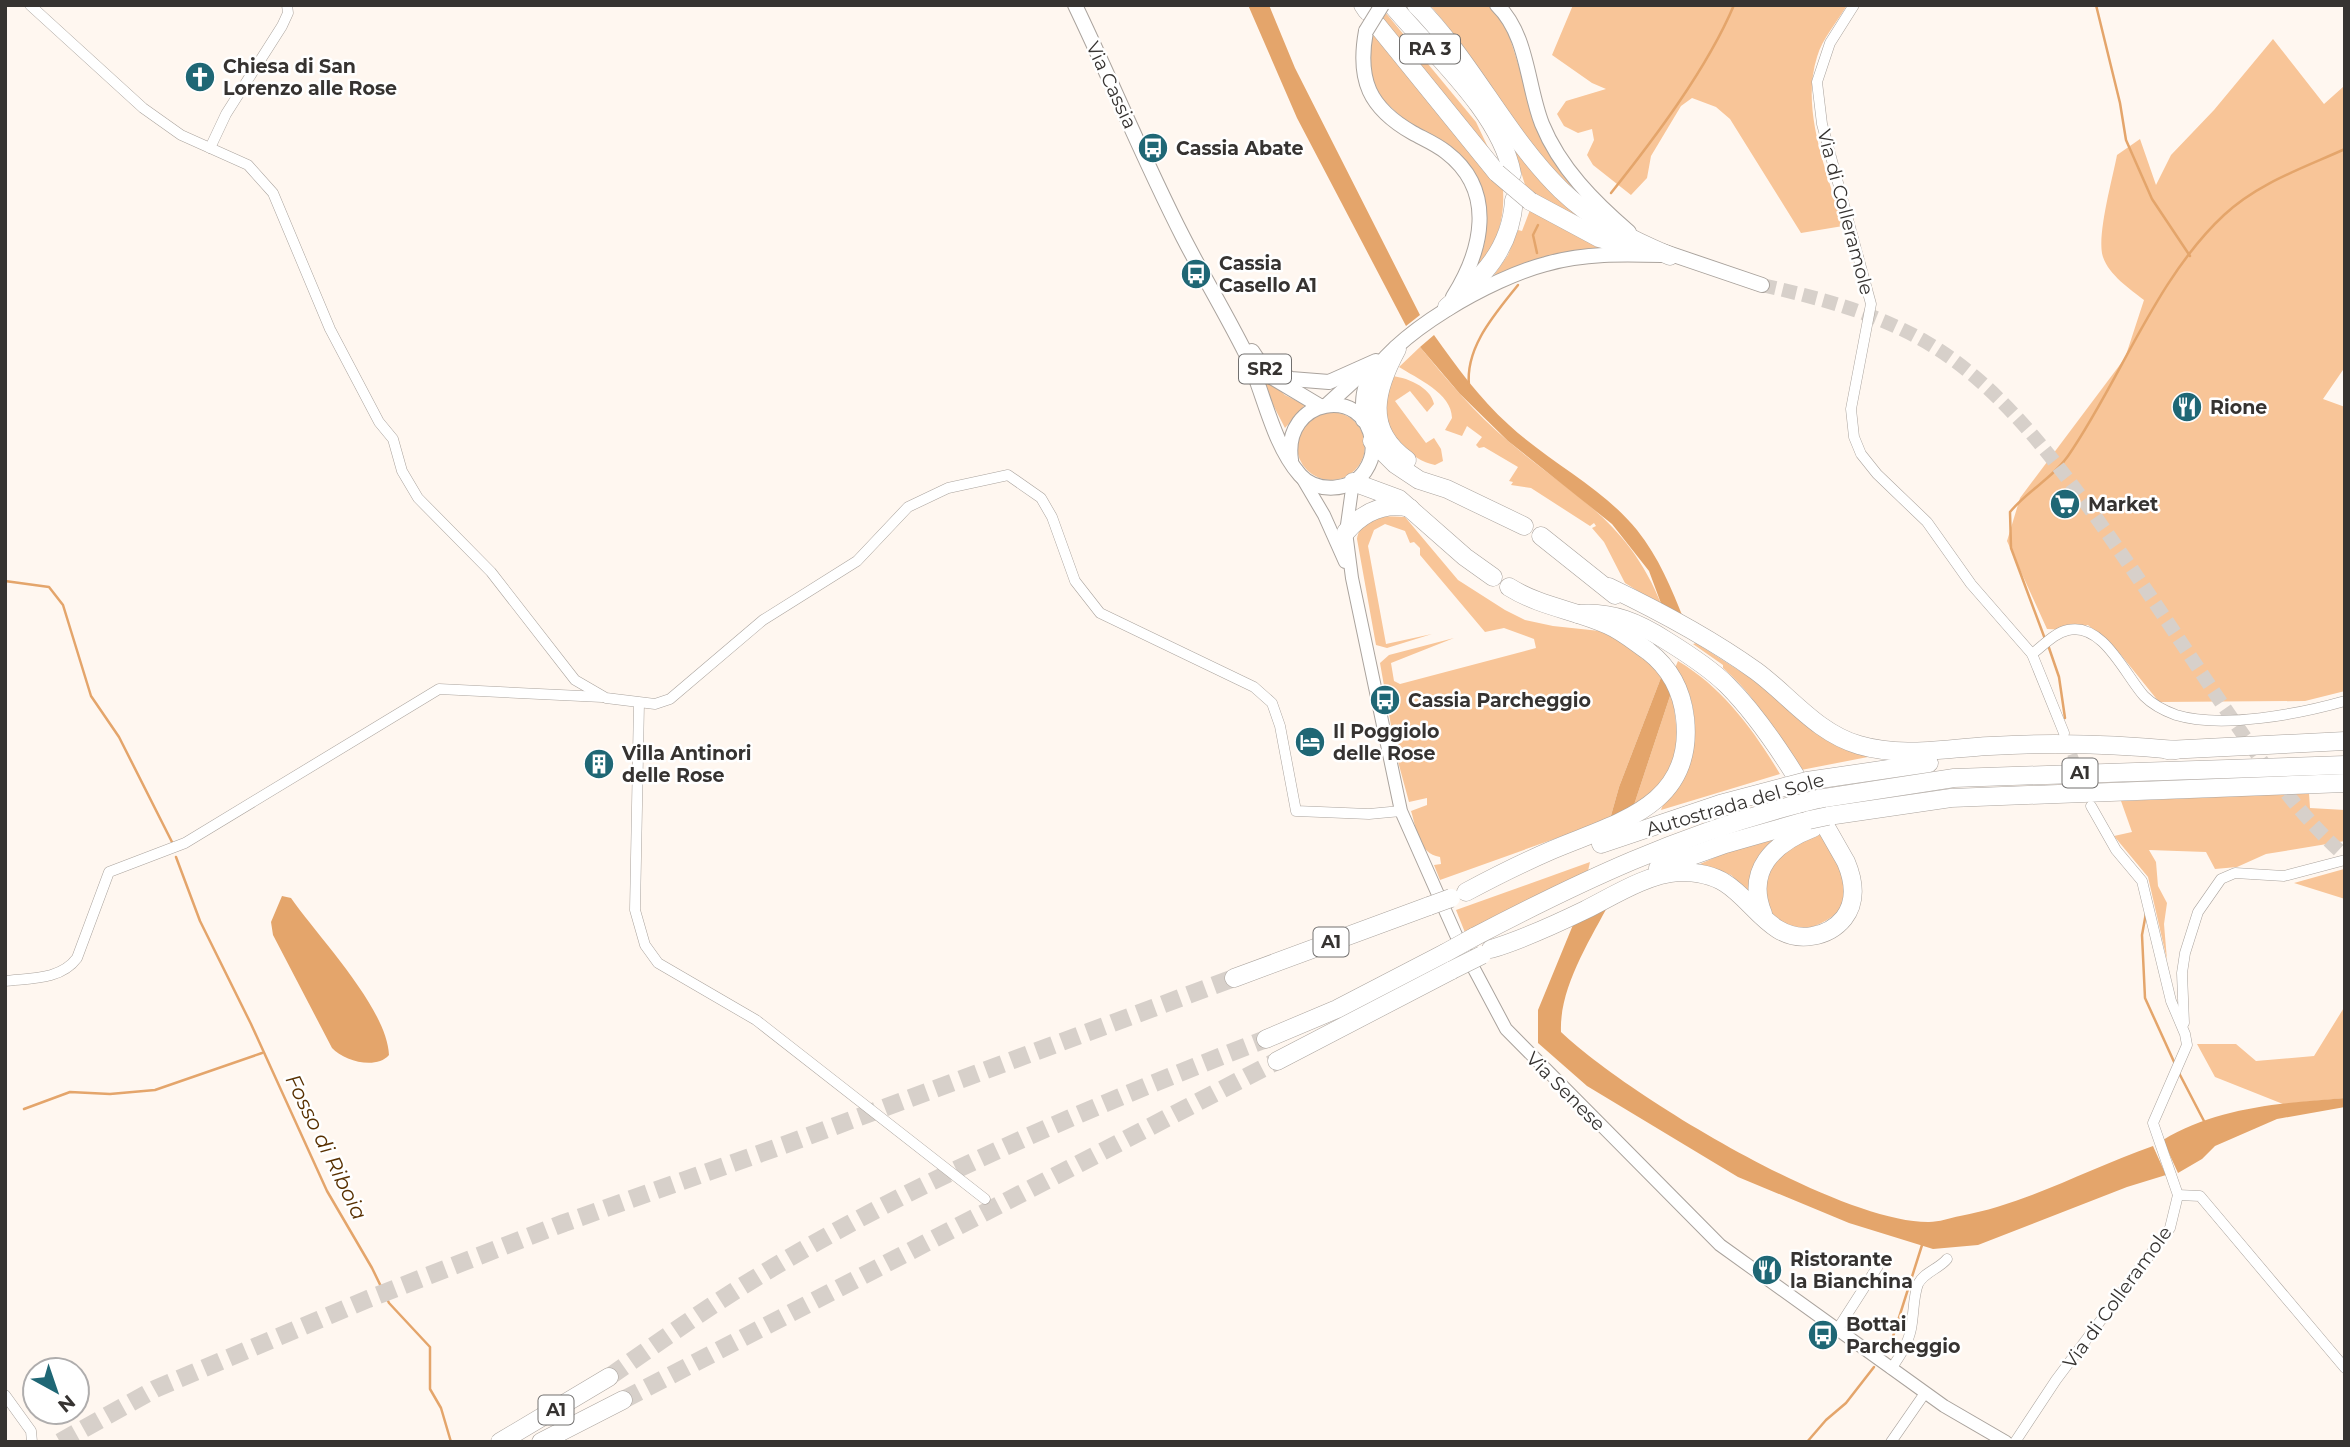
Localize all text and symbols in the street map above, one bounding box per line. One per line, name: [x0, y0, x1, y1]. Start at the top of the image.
road number: RA 3: [1400, 34, 1460, 64]
street label: Via Cassia: [1081, 38, 1142, 133]
place label: Chiesa di San Lorenzo alle Rose: [223, 55, 397, 100]
church icon: Chiesa di San Lorenzo alle Rose: [183, 60, 217, 94]
street label: Via di Colleramole: [1812, 127, 1879, 297]
bus stop icon: Cassia Abate: [1136, 131, 1170, 165]
place label: Cassia Abate: [1176, 137, 1304, 160]
place label: Cassia Casello A1: [1219, 252, 1317, 297]
bus stop icon: Cassia Casello A1: [1179, 257, 1213, 291]
road number: SR2: [1239, 354, 1291, 384]
restaurant icon: Rione: [2170, 390, 2204, 424]
place label: Rione: [2210, 396, 2267, 419]
supermarket icon: Market: [2048, 487, 2082, 521]
place label: Market: [2088, 493, 2158, 516]
bus stop icon: Cassia Parcheggio: [1368, 683, 1402, 717]
place label: Cassia Parcheggio: [1408, 689, 1591, 712]
place label: Il Poggiolo delle Rose: [1333, 720, 1439, 765]
hotel icon: Il Poggiolo delle Rose: [1293, 725, 1327, 759]
place label: Villa Antinori delle Rose: [621, 742, 752, 787]
building icon: Villa Antinori delle Rose: [582, 747, 616, 781]
road number: A1: [2062, 758, 2098, 788]
street label: Autostrada del Sole: [1643, 768, 1827, 841]
road number: A1: [1314, 928, 1348, 957]
street label: Via Senese: [1521, 1047, 1610, 1136]
water label: Fosso di Riboia: [280, 1070, 372, 1224]
street label: Via di Colleramole: [2058, 1222, 2177, 1373]
place label: Ristorante la Bianchina: [1790, 1248, 1913, 1293]
restaurant icon: Ristorante la Bianchina: [1750, 1253, 1784, 1287]
place label: Bottai Parcheggio: [1846, 1313, 1961, 1358]
bus stop icon: Bottai Parcheggio: [1806, 1318, 1840, 1352]
north arrow: [21, 1356, 91, 1426]
text: N: [53, 1390, 80, 1417]
road number: A1: [538, 1395, 574, 1424]

